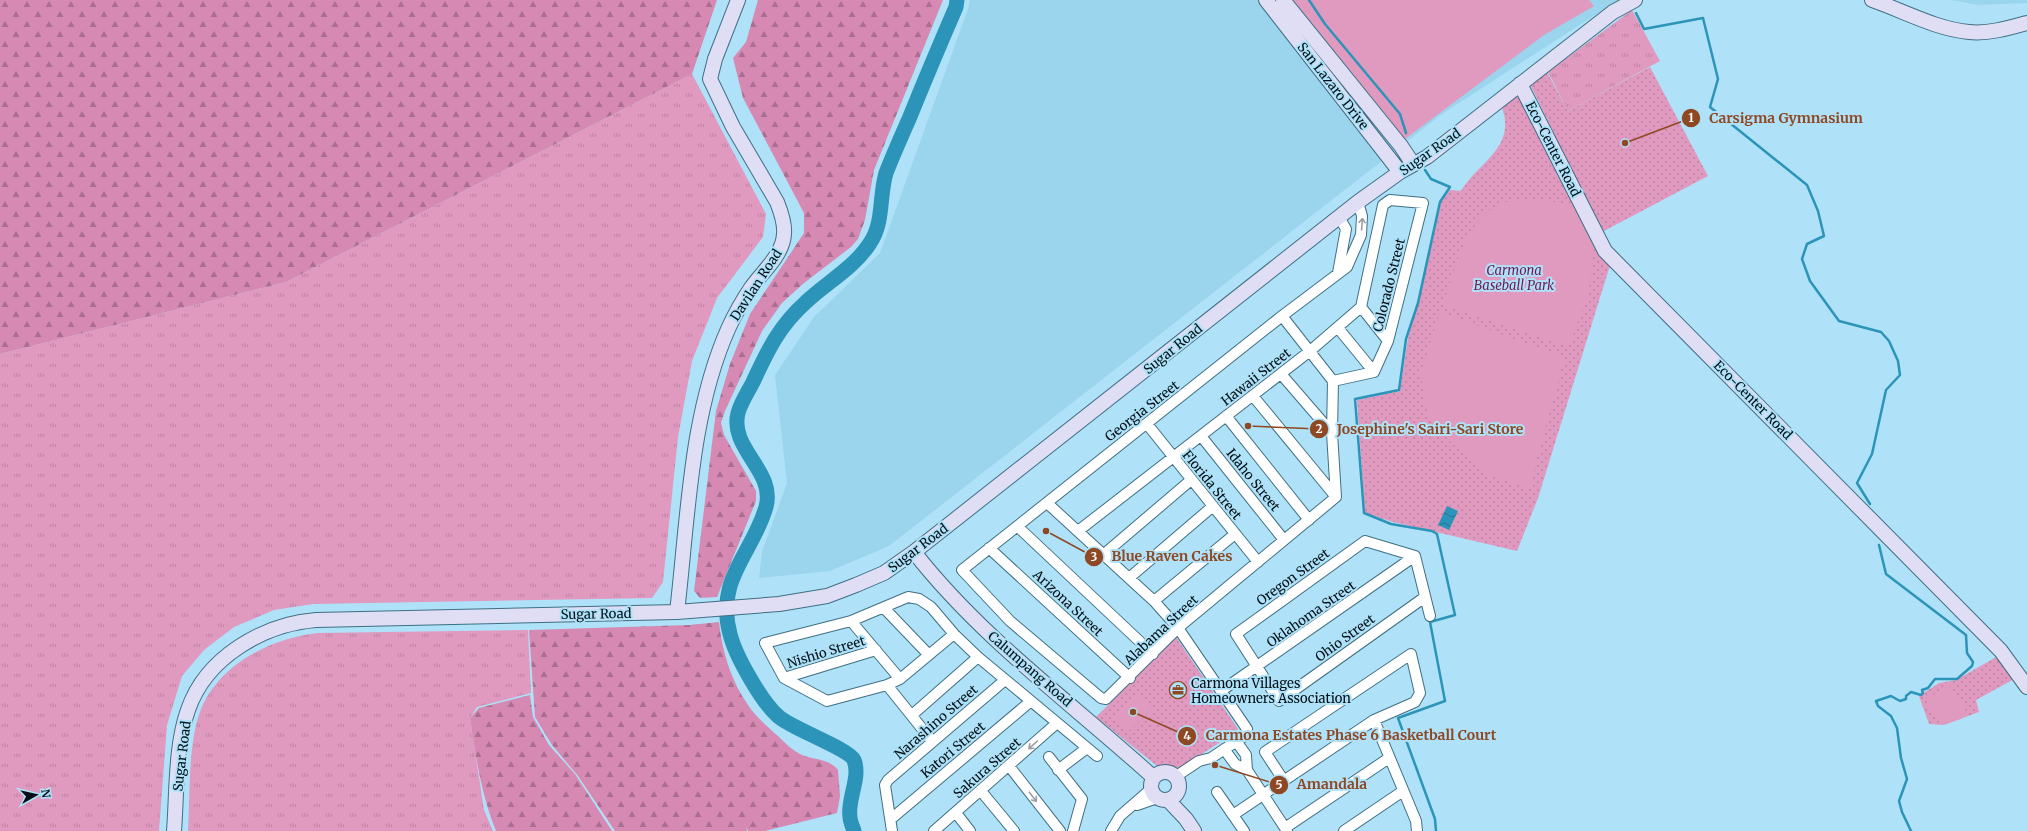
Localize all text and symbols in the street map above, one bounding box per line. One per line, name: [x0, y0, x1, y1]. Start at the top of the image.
street label: San Lazaro Drive: [1294, 39, 1373, 133]
street label: Eco-Center Road: [1522, 98, 1584, 200]
callout: Carsigma Gymnasium: [1681, 105, 1871, 131]
text: Carsigma Gymnasium: [1709, 109, 1863, 127]
text: 1: [1688, 110, 1694, 125]
street label: Sugar Road: [1396, 125, 1464, 179]
one-way arrow: [1358, 218, 1365, 231]
street label: Colorado Street: [1369, 236, 1409, 334]
street label: Davilan Road: [726, 246, 786, 324]
park label: Carmona Baseball Park: [1474, 262, 1554, 294]
street label: Sugar Road: [1140, 320, 1206, 378]
street label: Hawaii Street: [1218, 344, 1294, 410]
street label: Eco-Center Road: [1710, 357, 1796, 443]
street label: Georgia Street: [1102, 377, 1182, 445]
callout: Josephine's Sairi-Sari Store: [1309, 416, 1531, 442]
text: Josephine's Sairi-Sari Store: [1336, 420, 1524, 438]
text: 2: [1315, 421, 1323, 436]
street label: Idaho Street: [1223, 445, 1283, 515]
street label: Florida Street: [1179, 447, 1245, 523]
street label: Sugar Road: [885, 520, 952, 576]
callout: Blue Raven Cakes: [1084, 544, 1240, 570]
street label: Oregon Street: [1253, 545, 1333, 609]
text: Blue Raven Cakes: [1112, 547, 1232, 565]
text: 3: [1091, 549, 1098, 564]
street label: Arizona Street: [1029, 565, 1107, 640]
street label: Oklahoma Street: [1263, 577, 1359, 651]
street label: Alabama Street: [1120, 591, 1202, 669]
street label: Sugar Road: [560, 605, 632, 623]
street label: Ohio Street: [1312, 611, 1378, 665]
street label: Calumpang Road: [984, 628, 1076, 710]
street label: Nishio Street: [785, 632, 867, 672]
place label: Carmona Villages Homeowners Association: [1191, 675, 1351, 707]
office icon: Carmona Villages Homeowners Association: [1168, 680, 1188, 700]
street label: Narashino Street: [891, 681, 981, 763]
street label: Katori Street: [917, 718, 989, 782]
street label: Sugar Road: [169, 720, 195, 792]
callout: Carmona Estates Phase 6 Basketball Court: [1177, 723, 1504, 749]
text: Carmona Estates Phase 6 Basketball Court: [1206, 726, 1497, 744]
text: 4: [1183, 728, 1191, 743]
street label: Sakura Street: [950, 734, 1024, 802]
one-way arrow: [1028, 740, 1038, 749]
callout: Amandala: [1269, 772, 1375, 798]
north arrow: [16, 775, 56, 815]
text: Amandala: [1296, 775, 1367, 793]
text: 5: [1275, 777, 1283, 792]
text: N: [38, 788, 53, 799]
one-way arrow: [1029, 791, 1038, 802]

